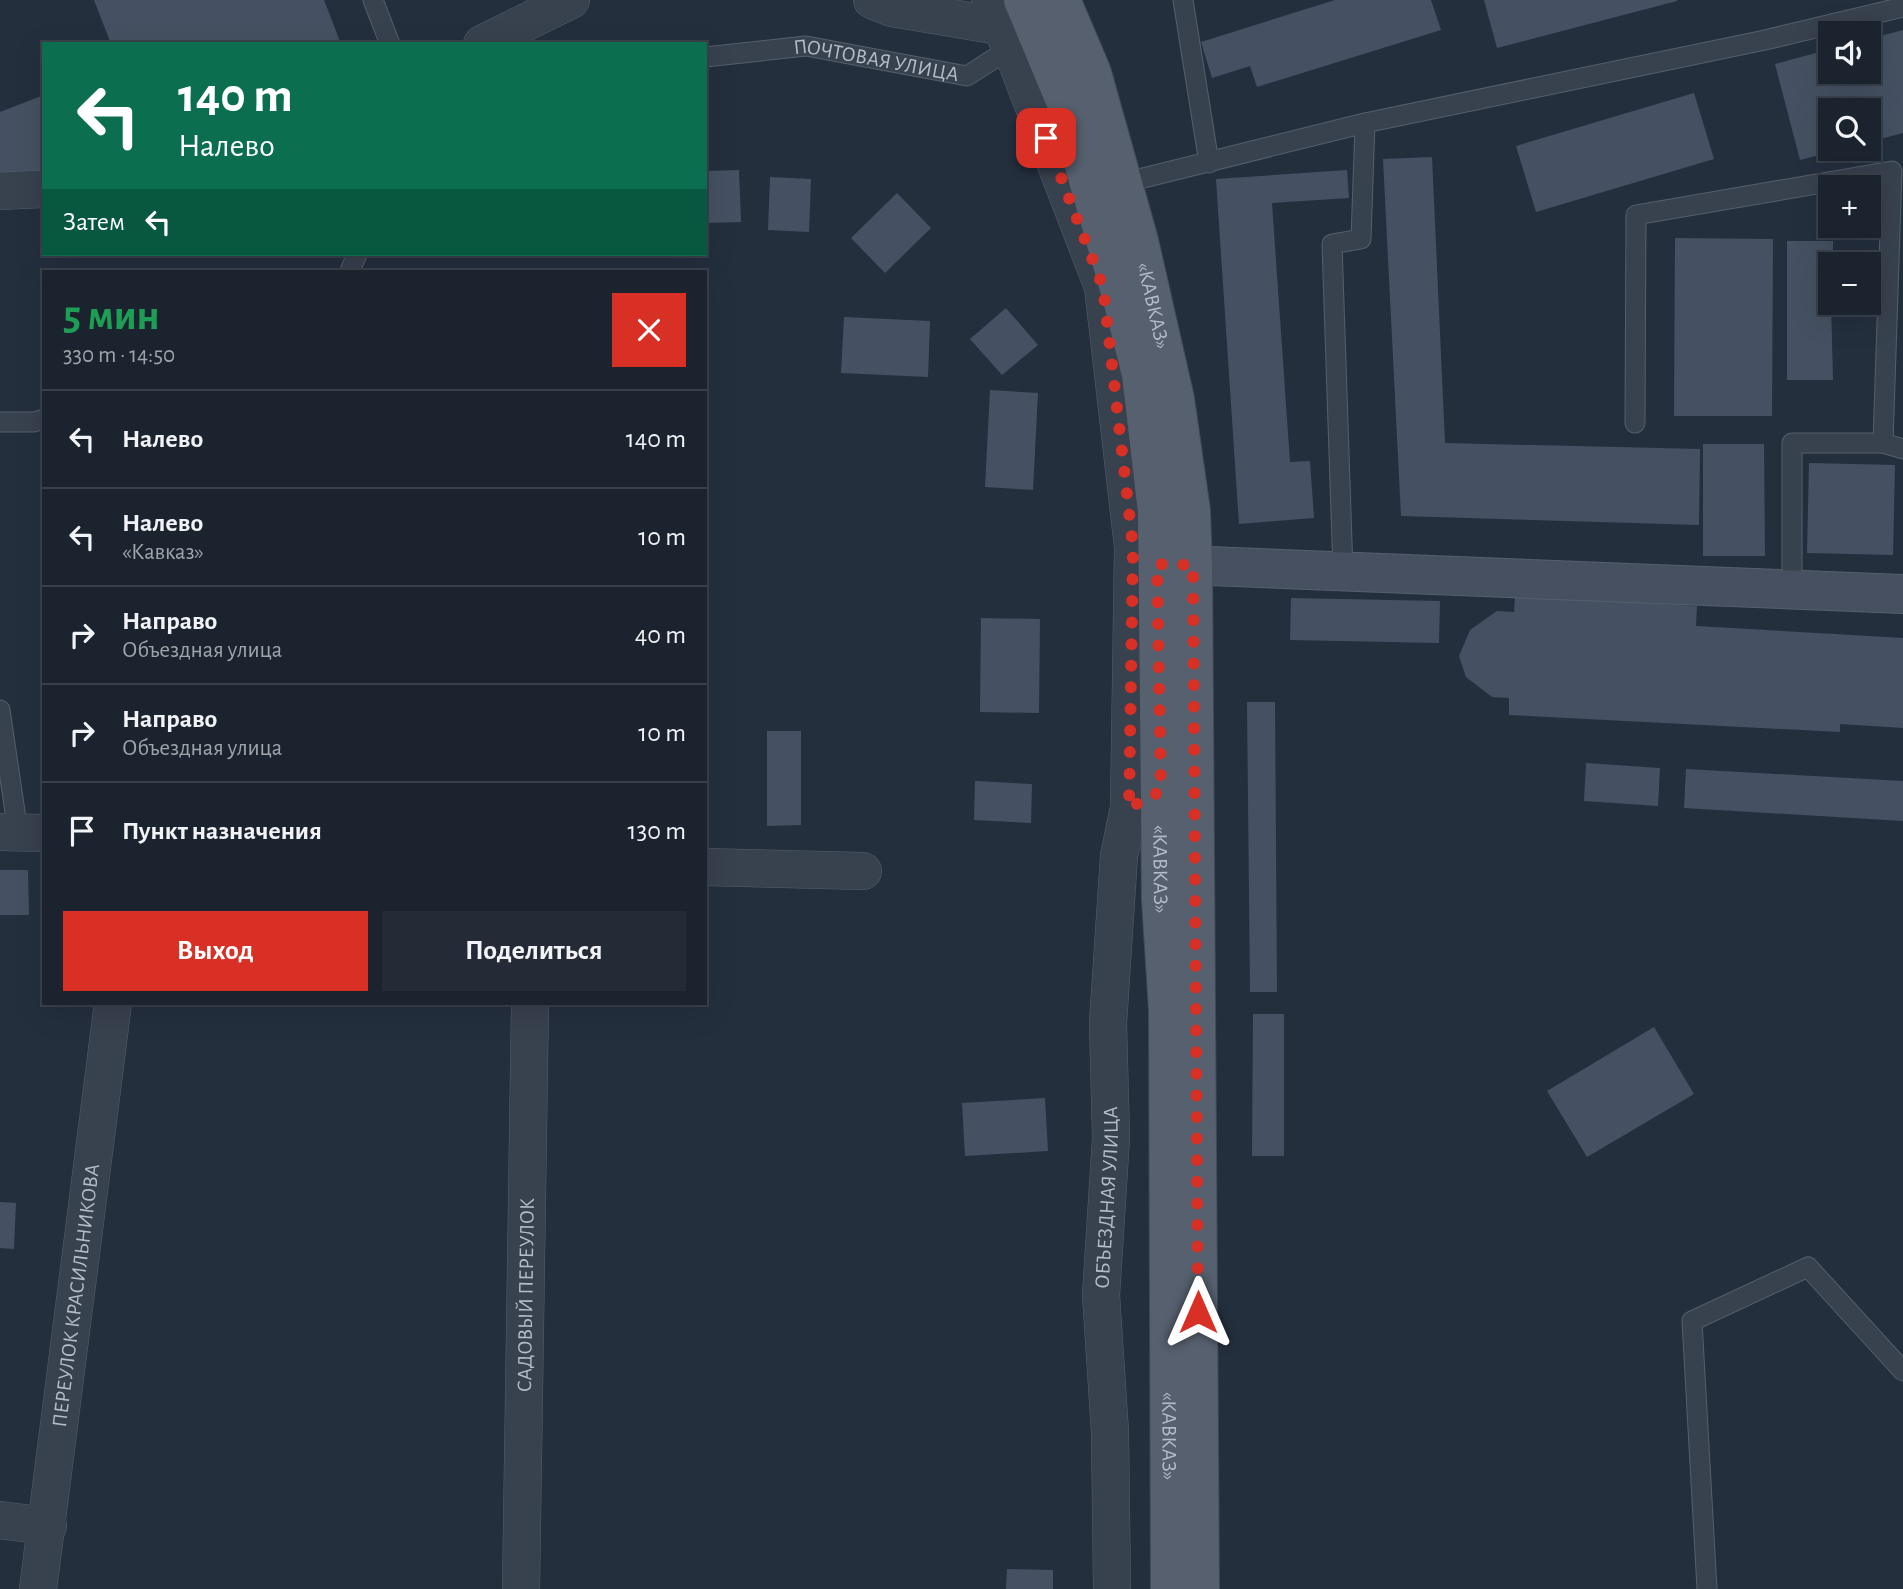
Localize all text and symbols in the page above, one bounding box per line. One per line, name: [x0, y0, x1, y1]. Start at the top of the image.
map controls: [1818, 21, 1881, 315]
button: sound: [1818, 21, 1881, 84]
street label: ПОЧТОВАЯ УЛИЦА: [792, 35, 961, 85]
icon: left: [63, 70, 154, 161]
text: 140 m: [178, 72, 293, 121]
button: search: [1818, 98, 1881, 161]
pin: [1016, 108, 1076, 168]
icon: arrive: [1027, 119, 1065, 157]
text: Налево: [178, 130, 275, 162]
button: +: [1818, 175, 1881, 238]
icon: left: [139, 203, 177, 241]
text: Затем: [63, 209, 125, 235]
button: −: [1818, 252, 1881, 315]
street label: «КАВКАЗ»: [1134, 260, 1174, 351]
button: close: [612, 293, 686, 367]
text: 5 мин: [63, 295, 160, 337]
text: 330 m · 14:50: [63, 344, 175, 367]
icon: left: [63, 420, 101, 458]
text: Налево: [122, 426, 203, 452]
text: 140 m: [626, 426, 686, 452]
text: Налево: [122, 510, 203, 536]
icon: left: [63, 518, 101, 556]
text: 10 m: [638, 524, 686, 550]
text: «Кавказ»: [122, 541, 204, 564]
text: Направо: [122, 608, 217, 634]
icon: right: [63, 616, 101, 654]
text: 40 m: [635, 622, 686, 648]
text: Объездная улица: [122, 639, 282, 662]
text: Направо: [122, 706, 217, 732]
icon: right: [63, 714, 101, 752]
text: 10 m: [638, 720, 686, 746]
text: Объездная улица: [122, 737, 282, 760]
icon: arrive: [63, 812, 101, 850]
text: Пункт назначения: [122, 818, 322, 844]
text: 130 m: [628, 818, 686, 844]
street label: «КАВКАЗ»: [1150, 825, 1172, 914]
button: Выход: [63, 911, 368, 991]
button: Поделиться: [382, 911, 686, 991]
street label: ОБЪЕЗДНАЯ УЛИЦА: [1091, 1106, 1122, 1289]
street label: ПЕРЕУЛОК КРАСИЛЬНИКОВА: [48, 1162, 103, 1428]
street label: САДОВЫЙ ПЕРЕУЛОК: [514, 1198, 538, 1392]
position arrow: [1161, 1275, 1235, 1349]
street label: «КАВКАЗ»: [1159, 1392, 1180, 1480]

